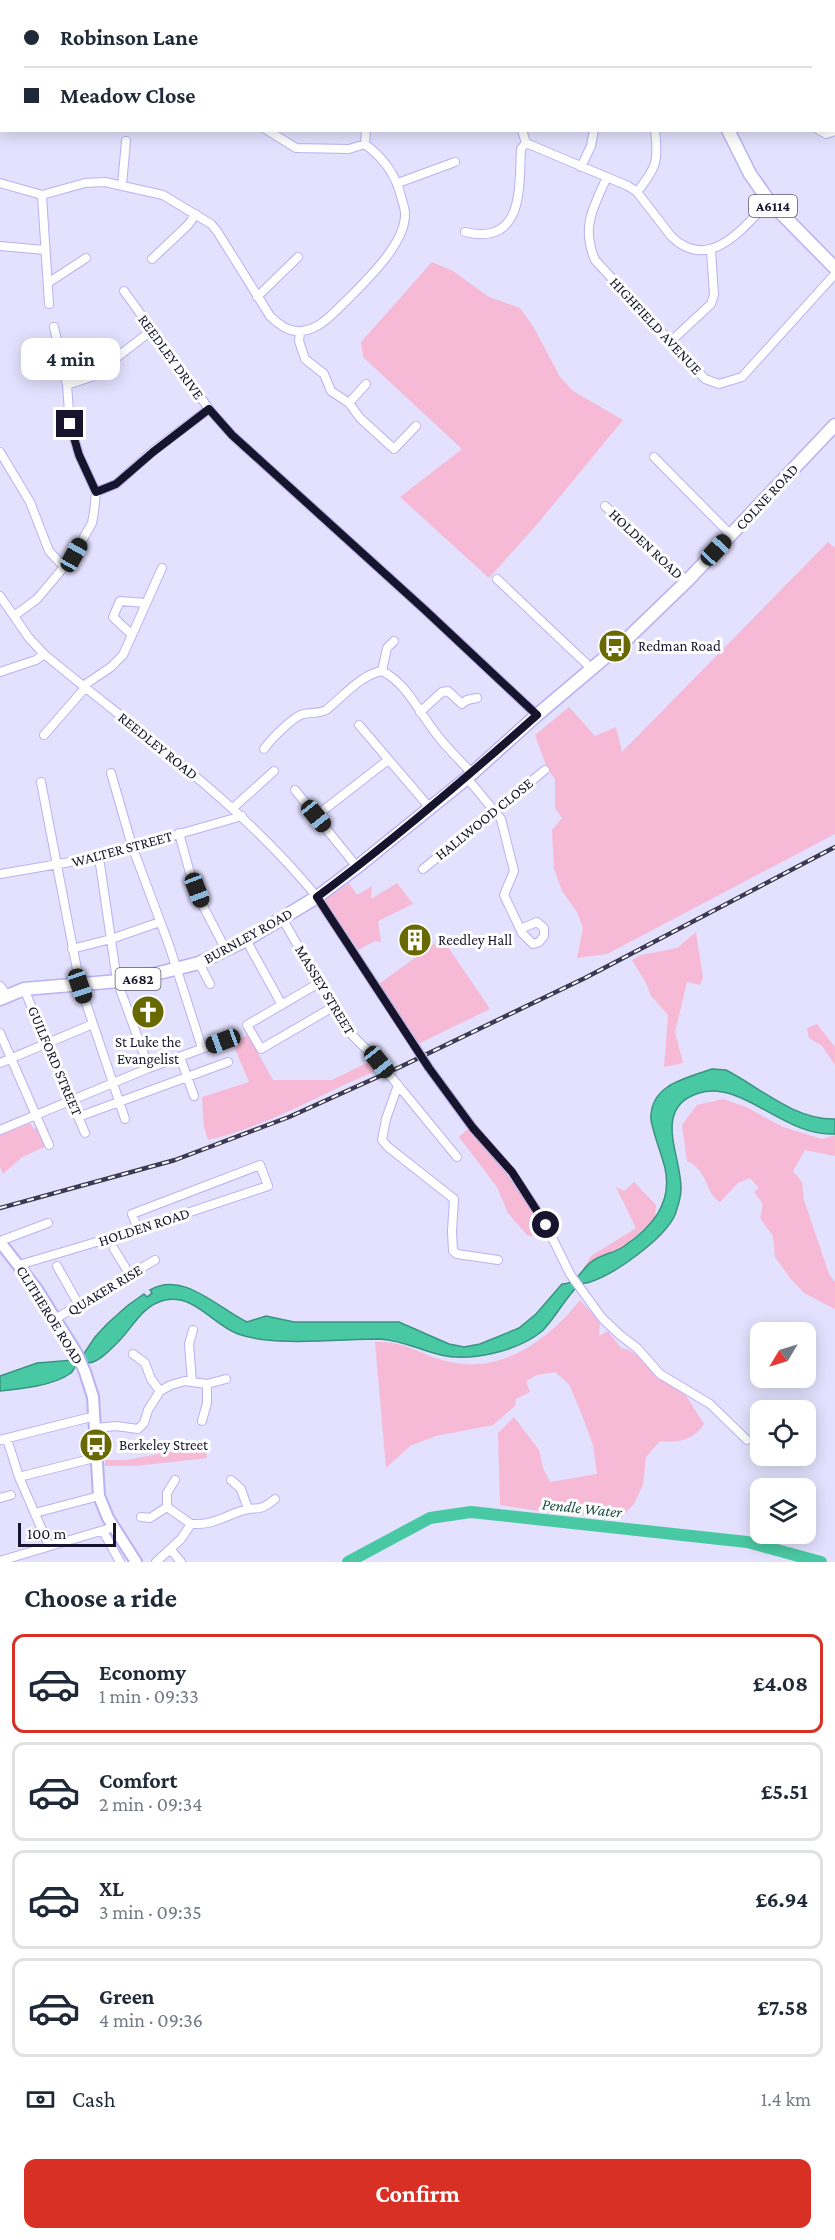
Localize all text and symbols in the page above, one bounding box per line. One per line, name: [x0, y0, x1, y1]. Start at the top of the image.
text: Robinson Lane: [60, 25, 198, 50]
text: Meadow Close: [60, 83, 196, 108]
road number: A6114: [749, 195, 797, 217]
street label: HIGHFIELD AVENUE: [607, 274, 705, 378]
street label: REEDLEY DRIVE: [135, 312, 207, 402]
callout: 4 min: [20, 337, 119, 379]
text: 4 min: [46, 348, 95, 370]
route end: [56, 410, 83, 437]
street label: COLNE ROAD: [733, 461, 801, 533]
street label: HOLDEN ROAD: [606, 506, 686, 582]
car: [697, 531, 735, 569]
car: [57, 535, 91, 575]
bus stop icon: Redman Road: [597, 628, 633, 664]
place label: Redman Road: [638, 638, 721, 654]
street label: REEDLEY ROAD: [115, 709, 201, 783]
street label: HALLWOOD CLOSE: [432, 775, 536, 863]
car: [298, 796, 334, 836]
street label: WALTER STREET: [70, 828, 174, 870]
car: [182, 870, 212, 910]
street label: BURNLEY ROAD: [201, 905, 295, 967]
building icon: Reedley Hall: [397, 922, 433, 958]
place label: Reedley Hall: [438, 932, 512, 949]
street label: MASSEY STREET: [292, 942, 358, 1038]
car: [66, 966, 94, 1006]
road number: A682: [116, 968, 160, 990]
church icon: St Luke the Evangelist: [130, 994, 166, 1030]
street label: GUILFORD STREET: [25, 1004, 85, 1118]
car: [203, 1026, 243, 1056]
place label: St Luke the Evangelist: [115, 1034, 182, 1068]
car: [361, 1042, 397, 1082]
street label: HOLDEN ROAD: [96, 1205, 192, 1249]
route start: [532, 1211, 559, 1238]
street label: QUAKER RISE: [65, 1262, 145, 1318]
street label: CLITHEROE ROAD: [13, 1263, 87, 1367]
north arrow: [750, 1322, 816, 1388]
map controls: [750, 1322, 816, 1544]
button: locate: [750, 1400, 816, 1466]
bus stop icon: Berkeley Street: [78, 1427, 114, 1463]
place label: Berkeley Street: [119, 1437, 209, 1454]
button: layers: [750, 1478, 816, 1544]
water label: Pendle Water: [541, 1495, 623, 1521]
scale bar: [18, 1520, 116, 1548]
text: 100 m: [27, 1525, 66, 1542]
text: Choose a ride: [24, 1583, 177, 1613]
icon: car: [27, 1657, 81, 1711]
text: Economy: [99, 1660, 186, 1685]
text: £4.08: [753, 1671, 808, 1696]
text: 1 min · 09:33: [99, 1685, 199, 1707]
icon: car: [27, 1765, 81, 1819]
text: Comfort: [99, 1768, 177, 1793]
text: £5.51: [761, 1779, 808, 1804]
text: 2 min · 09:34: [99, 1793, 202, 1815]
icon: car: [27, 1873, 81, 1927]
text: XL: [99, 1876, 124, 1901]
text: £6.94: [755, 1887, 808, 1912]
text: 3 min · 09:35: [99, 1901, 202, 1923]
icon: car: [27, 1981, 81, 2035]
text: Green: [99, 1984, 155, 2009]
text: £7.58: [757, 1995, 808, 2020]
text: 4 min · 09:36: [99, 2009, 203, 2031]
icon: cash: [24, 2083, 57, 2116]
text: Cash: [72, 2087, 116, 2112]
text: 1.4 km: [761, 2088, 811, 2110]
button: Confirm: [24, 2159, 811, 2228]

